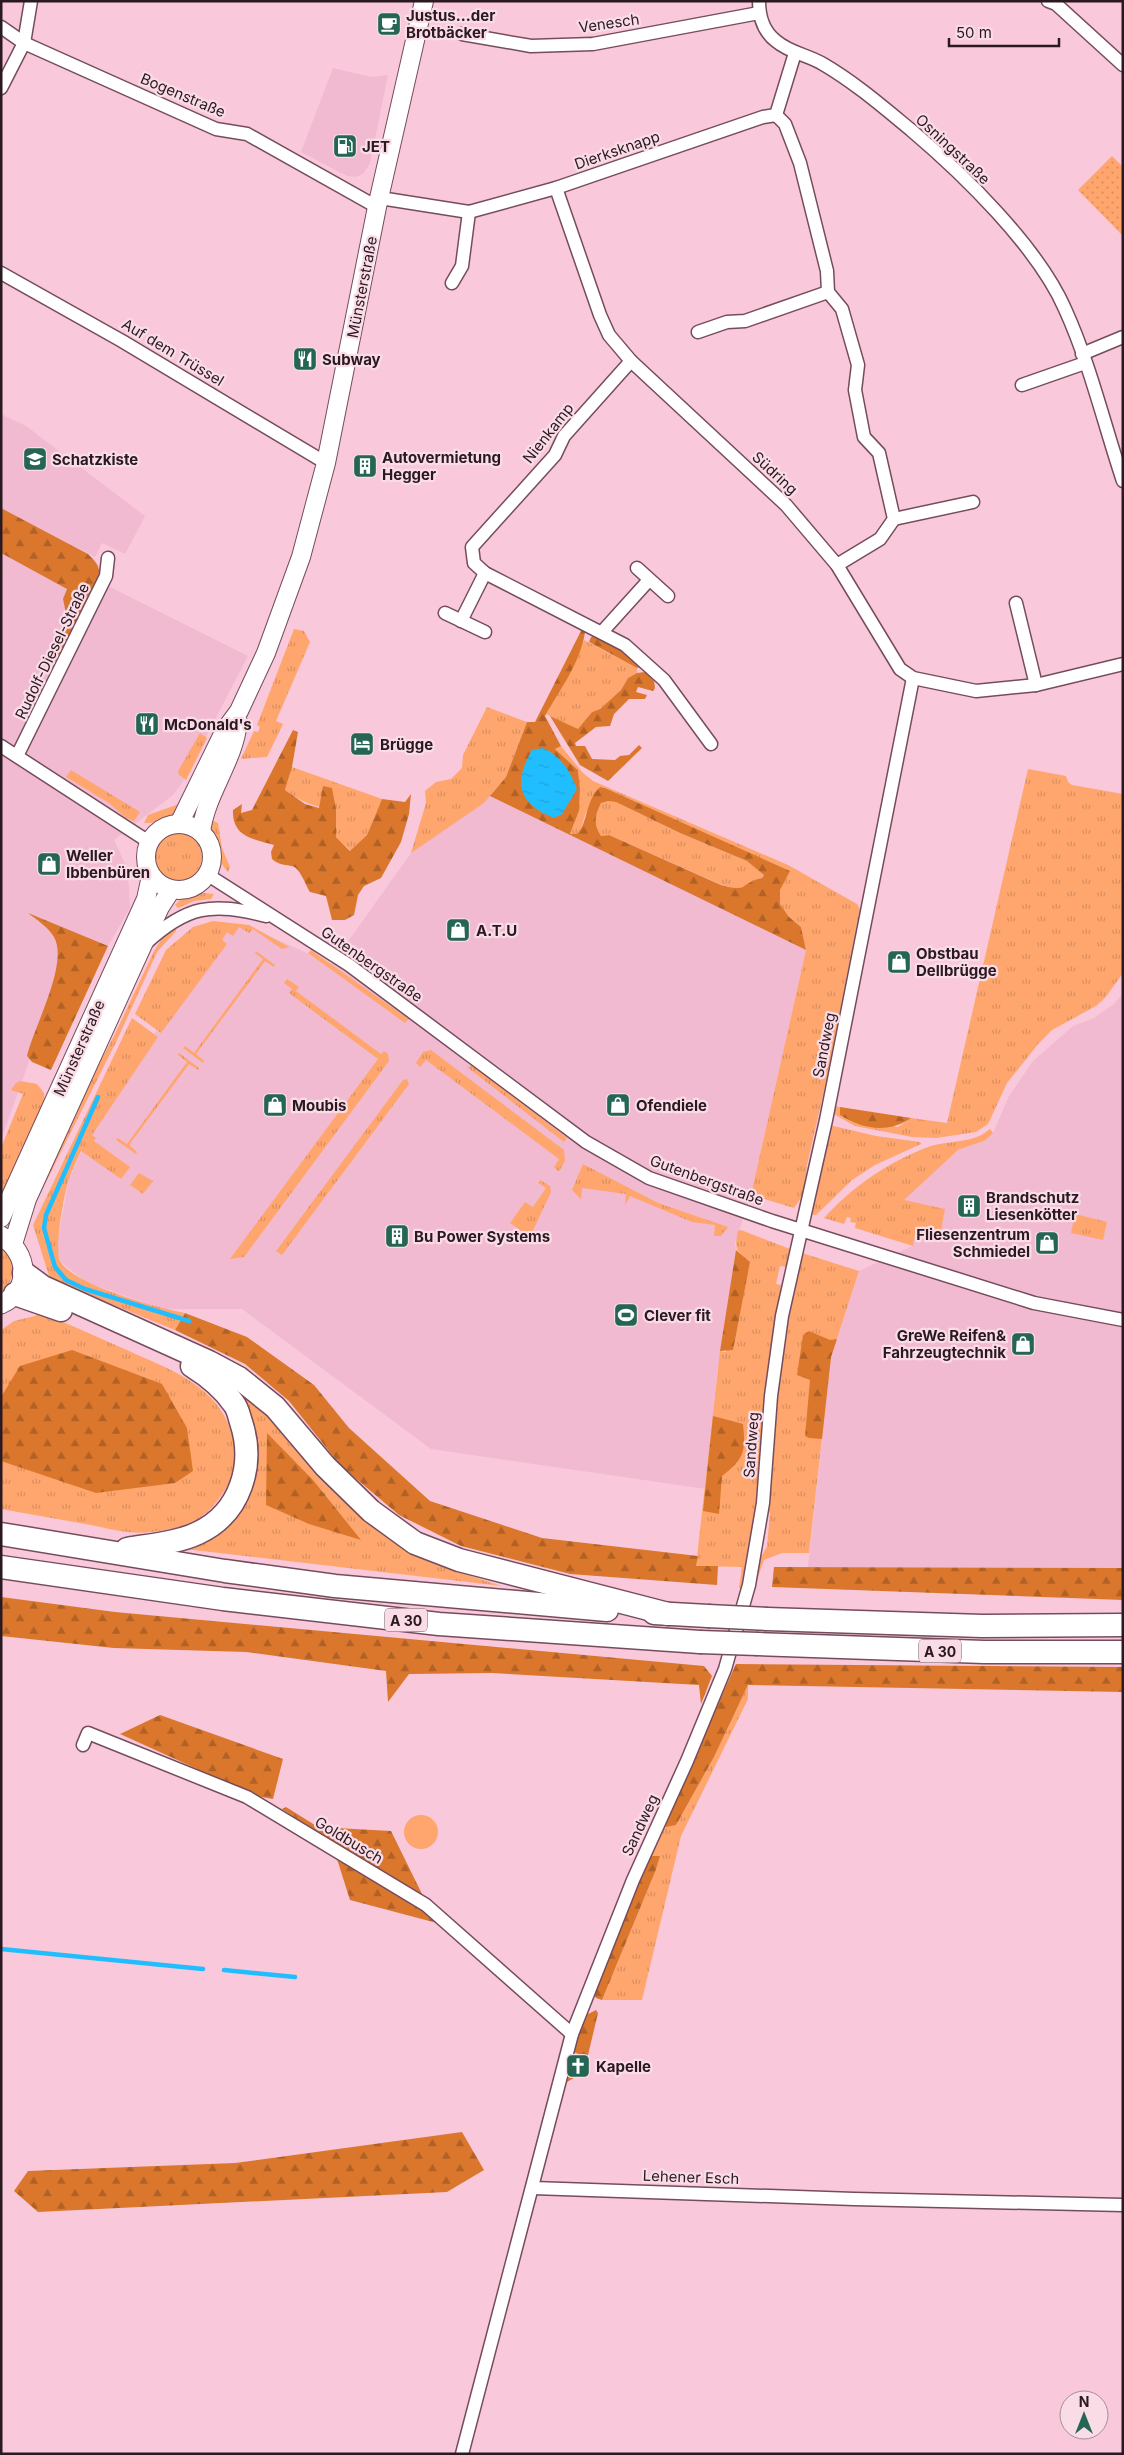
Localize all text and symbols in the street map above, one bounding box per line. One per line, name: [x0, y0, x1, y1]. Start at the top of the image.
place label: Justus...der Brotbäcker: [406, 6, 495, 42]
street label: Venesch: [577, 9, 641, 37]
cafe icon: Justus...der Brotbäcker: [376, 11, 402, 37]
scale bar: [949, 15, 1059, 47]
text: 50 m: [956, 23, 992, 42]
street label: Bogenstraße: [138, 69, 228, 121]
street label: Osningstraße: [912, 110, 994, 188]
street label: Dierksknapp: [572, 127, 662, 173]
fuel station icon: JET: [332, 133, 358, 159]
place label: JET: [362, 137, 390, 156]
street label: Münsterstraße: [343, 235, 381, 339]
street label: Auf dem Trüssel: [118, 314, 228, 390]
restaurant icon: Subway: [292, 346, 318, 372]
place label: Subway: [322, 350, 381, 369]
street label: Nienkamp: [518, 399, 578, 467]
school or university icon: Schatzkiste: [22, 446, 48, 472]
street label: Südring: [748, 447, 802, 499]
place label: Autovermietung Hegger: [382, 448, 501, 484]
place label: Schatzkiste: [52, 450, 138, 469]
building icon: Autovermietung Hegger: [352, 453, 378, 479]
street label: Rudolf-Diesel-Straße: [11, 580, 93, 722]
restaurant icon: McDonald's: [134, 711, 160, 737]
place label: McDonald's: [164, 715, 252, 734]
hotel icon: Brügge: [349, 731, 375, 757]
place label: Brügge: [380, 735, 433, 754]
place label: Weller Ibbenbüren: [66, 846, 150, 882]
shop icon: Weller Ibbenbüren: [36, 851, 62, 877]
shop icon: A.T.U: [445, 917, 471, 943]
place label: A.T.U: [476, 921, 517, 940]
street label: Gutenbergstraße: [317, 922, 427, 1006]
place label: Obstbau Dellbrügge: [916, 944, 997, 980]
shop icon: Obstbau Dellbrügge: [886, 949, 912, 975]
street label: Münsterstraße: [49, 997, 109, 1099]
street label: Sandweg: [808, 1011, 840, 1079]
shop icon: Moubis: [262, 1092, 288, 1118]
shop icon: Ofendiele: [605, 1092, 631, 1118]
place label: Moubis: [292, 1096, 346, 1115]
place label: Ofendiele: [636, 1096, 707, 1115]
street label: Gutenbergstraße: [647, 1151, 767, 1209]
place label: Brandschutz Liesenkötter: [986, 1188, 1079, 1224]
building icon: Brandschutz Liesenkötter: [956, 1193, 982, 1219]
building icon: Bu Power Systems: [384, 1223, 410, 1249]
place label: Fliesenzentrum Schmiedel: [916, 1225, 1030, 1261]
place label: Bu Power Systems: [414, 1227, 550, 1246]
shop icon: Fliesenzentrum Schmiedel: [1034, 1230, 1060, 1256]
sports icon: Clever fit: [613, 1302, 639, 1328]
place label: Clever fit: [644, 1306, 711, 1325]
place label: GreWe Reifen& Fahrzeugtechnik: [883, 1326, 1006, 1362]
shop icon: GreWe Reifen& Fahrzeugtechnik: [1010, 1331, 1036, 1357]
street label: Sandweg: [739, 1411, 763, 1479]
road number: A 30: [385, 1608, 427, 1632]
road number: A 30: [919, 1640, 961, 1662]
street label: Sandweg: [617, 1791, 663, 1859]
street label: Goldbusch: [311, 1812, 387, 1868]
church icon: Kapelle: [565, 2053, 591, 2079]
place label: Kapelle: [596, 2057, 651, 2076]
street label: Lehener Esch: [642, 2166, 740, 2188]
north arrow: [1059, 2390, 1109, 2440]
text: N: [1079, 2393, 1089, 2410]

